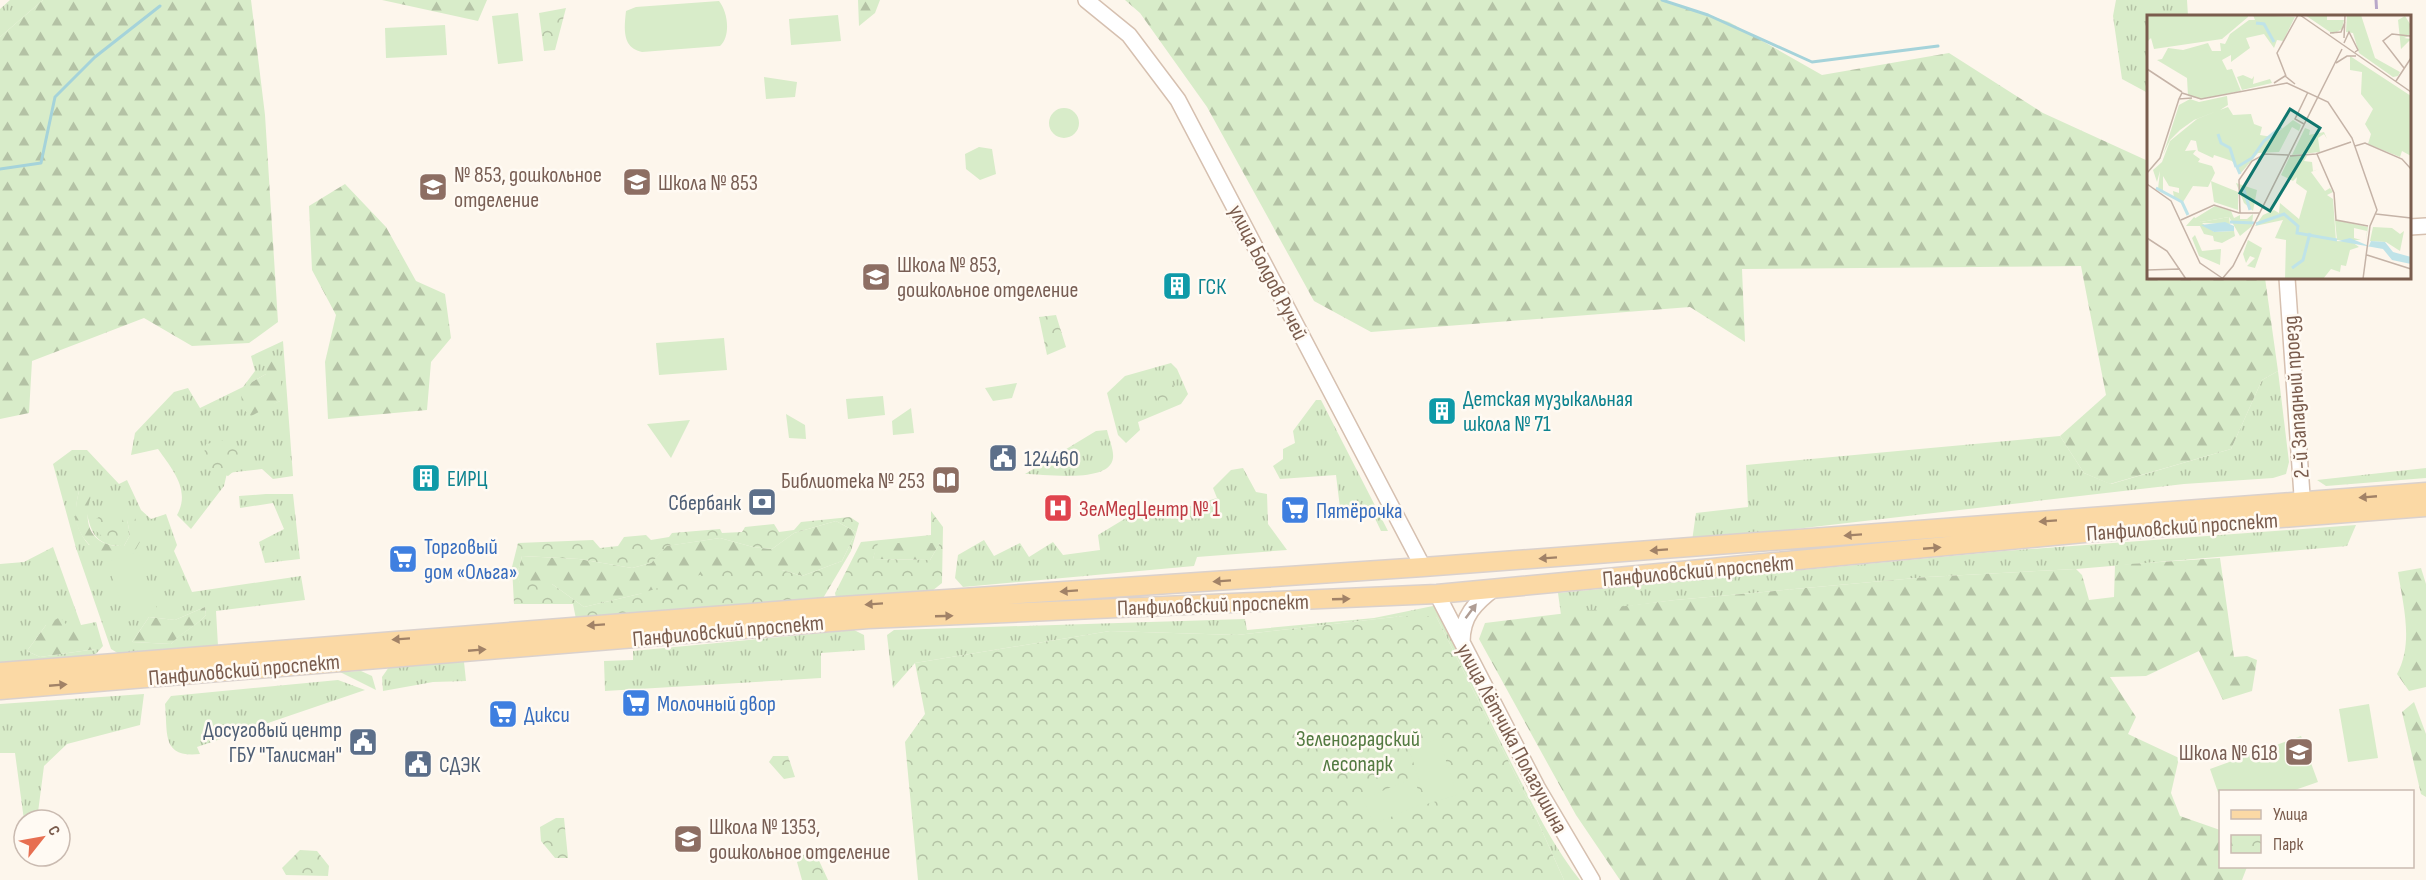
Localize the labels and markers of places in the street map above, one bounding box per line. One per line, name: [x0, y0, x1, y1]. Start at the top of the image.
place label: № 853, дошкольное отделение: [454, 162, 602, 214]
school or university icon: Школа № 853: [621, 166, 653, 198]
place label: Школа № 853: [658, 170, 758, 197]
school or university icon: № 853, дошкольное отделение: [417, 171, 449, 203]
place label: Школа № 853, дошкольное отделение: [897, 252, 1078, 304]
school or university icon: Школа № 853, дошкольное отделение: [860, 261, 892, 293]
building icon: ГСК: [1161, 270, 1193, 302]
place label: ГСК: [1198, 274, 1226, 301]
place label: Детская музыкальная школа № 71: [1463, 386, 1633, 438]
building icon: Детская музыкальная школа № 71: [1426, 395, 1458, 427]
public building icon: 124460: [987, 442, 1019, 474]
place label: 124460: [1024, 446, 1079, 473]
building icon: ЕИРЦ: [410, 462, 442, 494]
library icon: Библиотека № 253: [930, 464, 962, 496]
place label: ЕИРЦ: [447, 466, 488, 493]
place label: Библиотека № 253: [781, 468, 925, 495]
bank icon: Сбербанк: [746, 486, 778, 518]
place label: Сбербанк: [668, 490, 742, 517]
hospital icon: ЗелМедЦентр № 1: [1042, 492, 1074, 524]
supermarket icon: Пятёрочка: [1279, 494, 1311, 526]
place label: ЗелМедЦентр № 1: [1079, 496, 1220, 523]
place label: Пятёрочка: [1316, 498, 1403, 525]
place label: Торговый дом «Ольга»: [424, 534, 517, 586]
supermarket icon: Торговый дом «Ольга»: [387, 543, 419, 575]
supermarket icon: Молочный двор: [620, 687, 652, 719]
place label: Молочный двор: [657, 691, 776, 718]
supermarket icon: Дикси: [487, 698, 519, 730]
place label: Дикси: [524, 702, 570, 729]
place label: Досуговый центр ГБУ "Талисман": [203, 717, 342, 769]
public building icon: Досуговый центр ГБУ "Талисман": [347, 726, 379, 758]
school or university icon: Школа № 618: [2283, 736, 2315, 768]
place label: Школа № 618: [2179, 740, 2278, 767]
public building icon: СДЭК: [402, 748, 434, 780]
place label: СДЭК: [439, 752, 480, 779]
place label: Школа № 1353, дошкольное отделение: [709, 814, 890, 866]
school or university icon: Школа № 1353, дошкольное отделение: [672, 823, 704, 855]

